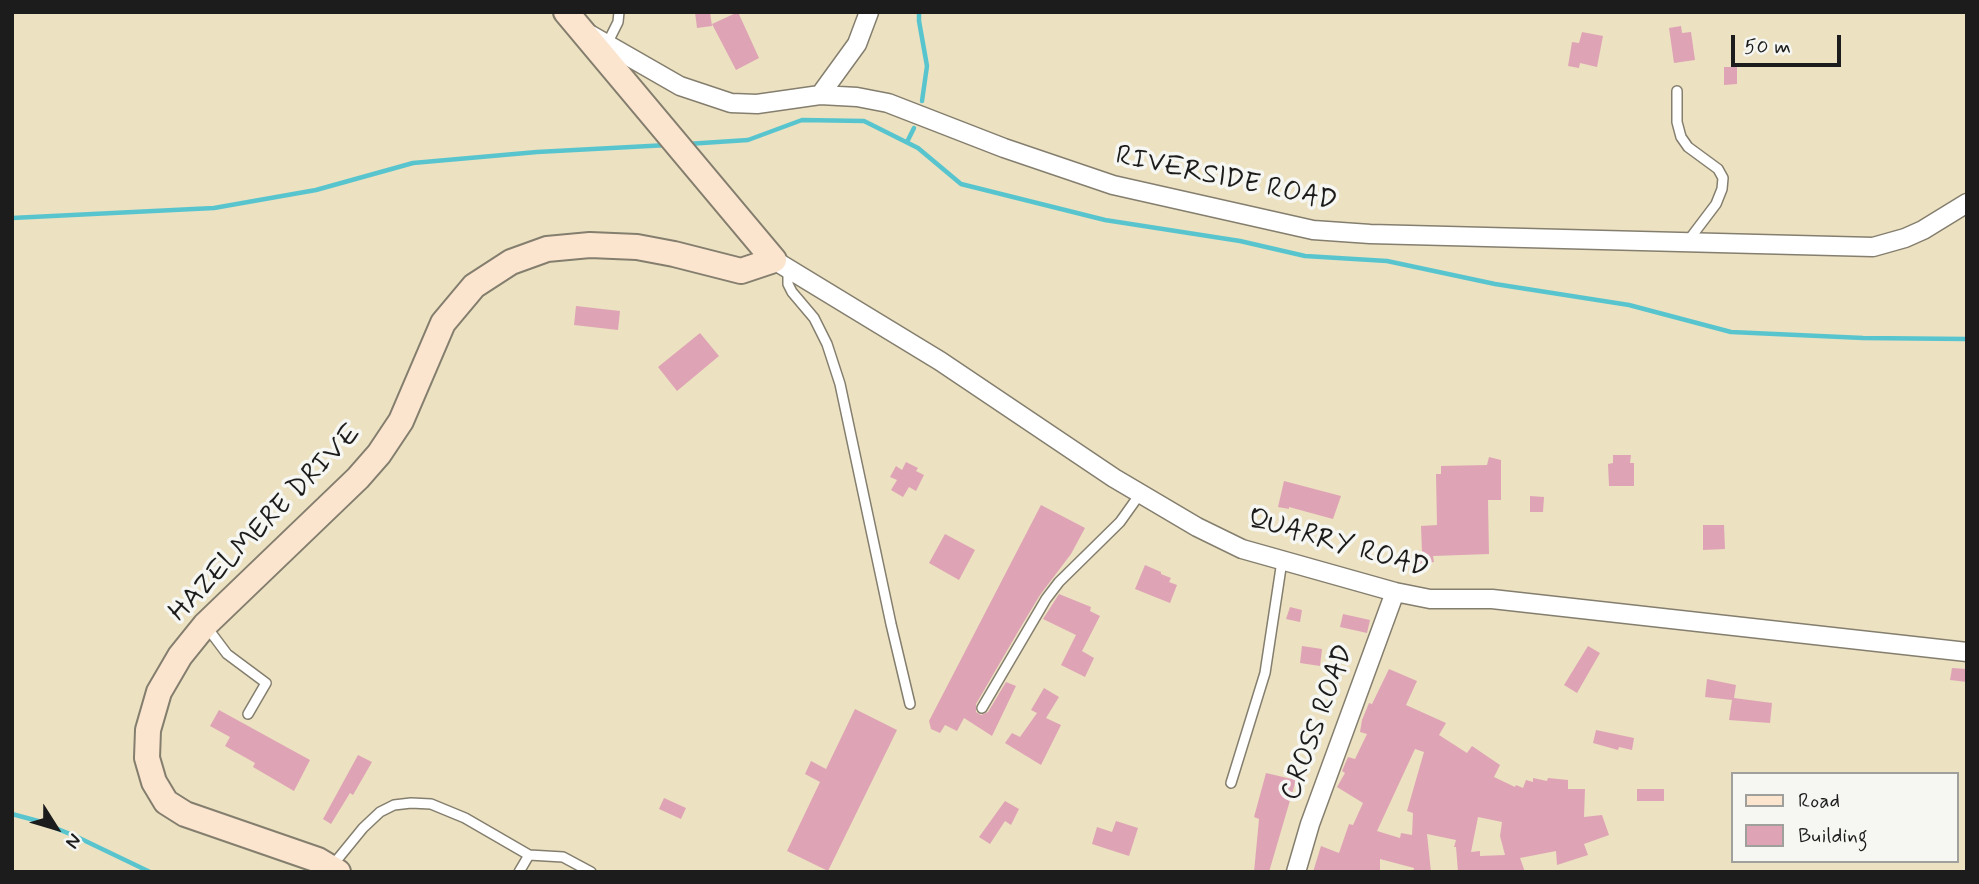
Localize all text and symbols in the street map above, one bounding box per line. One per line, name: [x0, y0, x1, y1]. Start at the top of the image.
scale bar: [1734, 21, 1844, 65]
text: 50 m: [1744, 33, 1791, 61]
street label: RIVERSIDE ROAD: [1112, 140, 1340, 220]
street label: HAZELMERE DRIVE: [163, 418, 369, 630]
street label: QUARRY ROAD: [1243, 503, 1433, 587]
street label: CROSS ROAD: [1275, 640, 1363, 806]
legend: [1730, 772, 1958, 863]
text: Road: [1798, 787, 1840, 815]
north arrow: [21, 793, 91, 863]
text: Building: [1798, 822, 1868, 850]
text: N: [59, 828, 87, 854]

